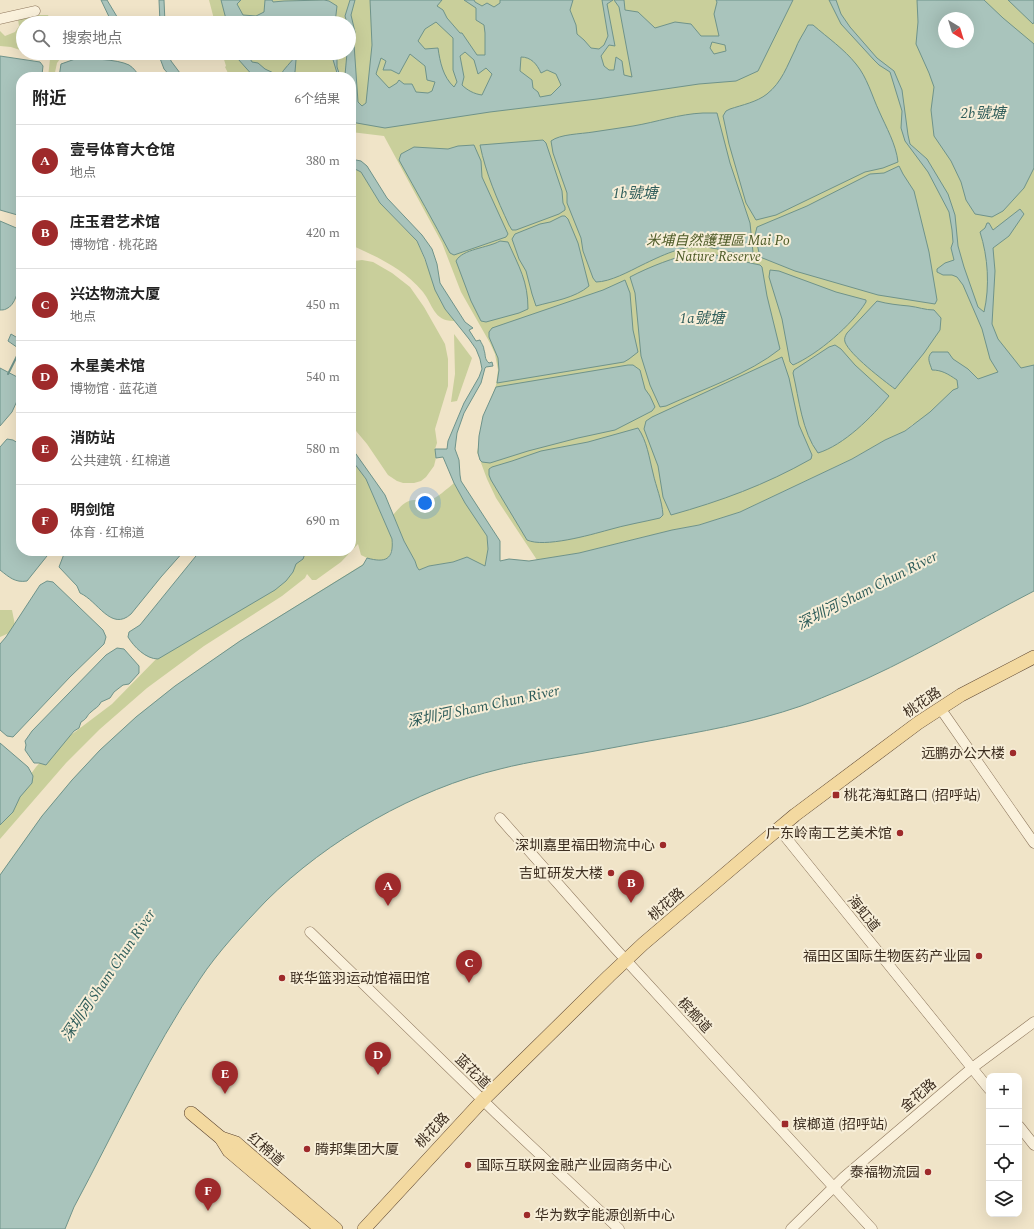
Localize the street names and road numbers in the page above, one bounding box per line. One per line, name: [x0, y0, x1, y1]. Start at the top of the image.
street label: 桃花路: [899, 682, 946, 723]
street label: 桃花路: [644, 883, 689, 926]
street label: 海虹道: [842, 890, 885, 936]
street label: 槟榔道: [673, 993, 717, 1038]
street label: 蓝花道: [450, 1049, 495, 1094]
street label: 金花路: [896, 1074, 941, 1117]
street label: 桃花路: [410, 1108, 454, 1153]
street label: 红棉道: [243, 1128, 289, 1171]

